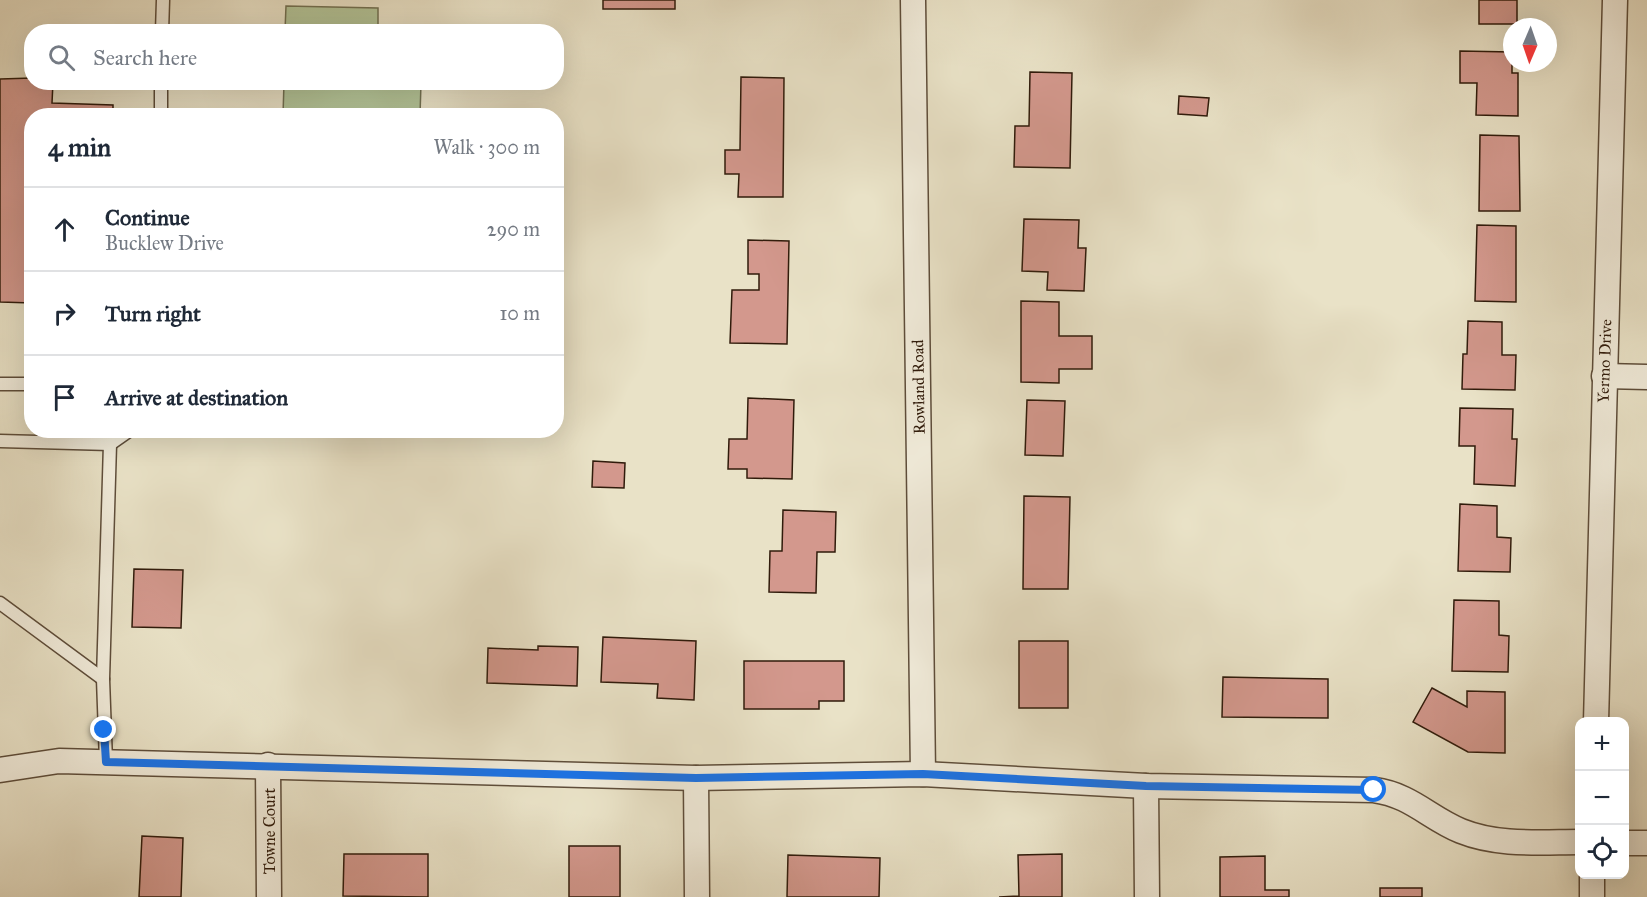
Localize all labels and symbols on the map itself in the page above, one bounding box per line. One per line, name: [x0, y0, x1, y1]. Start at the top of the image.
north arrow: [1503, 18, 1557, 72]
street label: Yermo Drive: [1594, 319, 1615, 403]
street label: Rowland Road: [908, 339, 929, 435]
route end: [90, 716, 116, 742]
route start: [1360, 776, 1386, 802]
street label: Towne Court: [260, 788, 279, 874]

